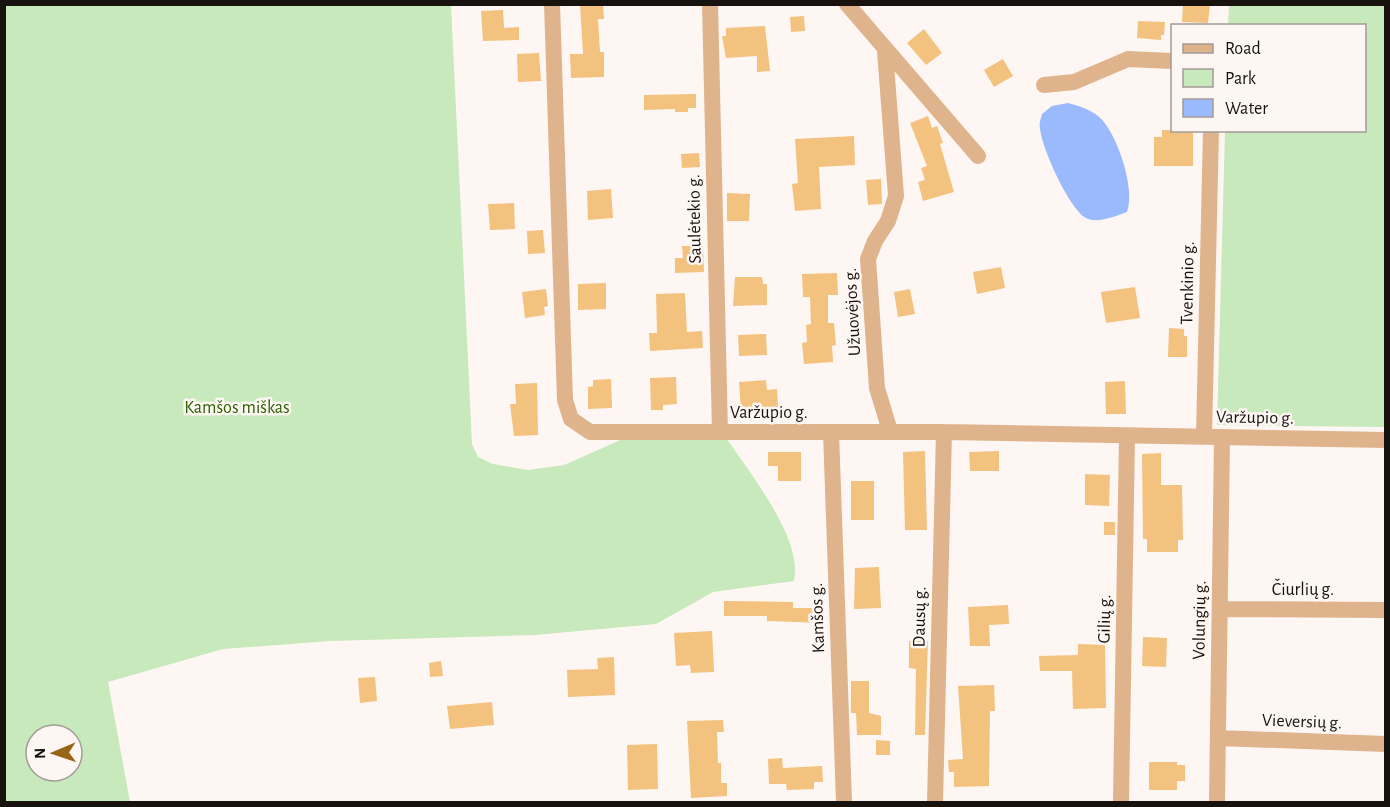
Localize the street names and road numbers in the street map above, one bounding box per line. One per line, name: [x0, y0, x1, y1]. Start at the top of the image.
street label: Saulėtekio g.: [685, 174, 705, 264]
street label: Tvenkinio g.: [1178, 241, 1198, 325]
street label: Užuovėjos g.: [842, 267, 864, 357]
street label: Varžupio g.: [730, 404, 808, 422]
street label: Varžupio g.: [1216, 408, 1294, 428]
street label: Čiurlių g.: [1272, 578, 1334, 599]
street label: Volungių g.: [1190, 580, 1210, 660]
street label: Kamšos g.: [808, 583, 828, 653]
street label: Dausų g.: [910, 586, 930, 648]
street label: Gilių g.: [1096, 594, 1114, 644]
street label: Vieversių g.: [1262, 712, 1342, 732]

